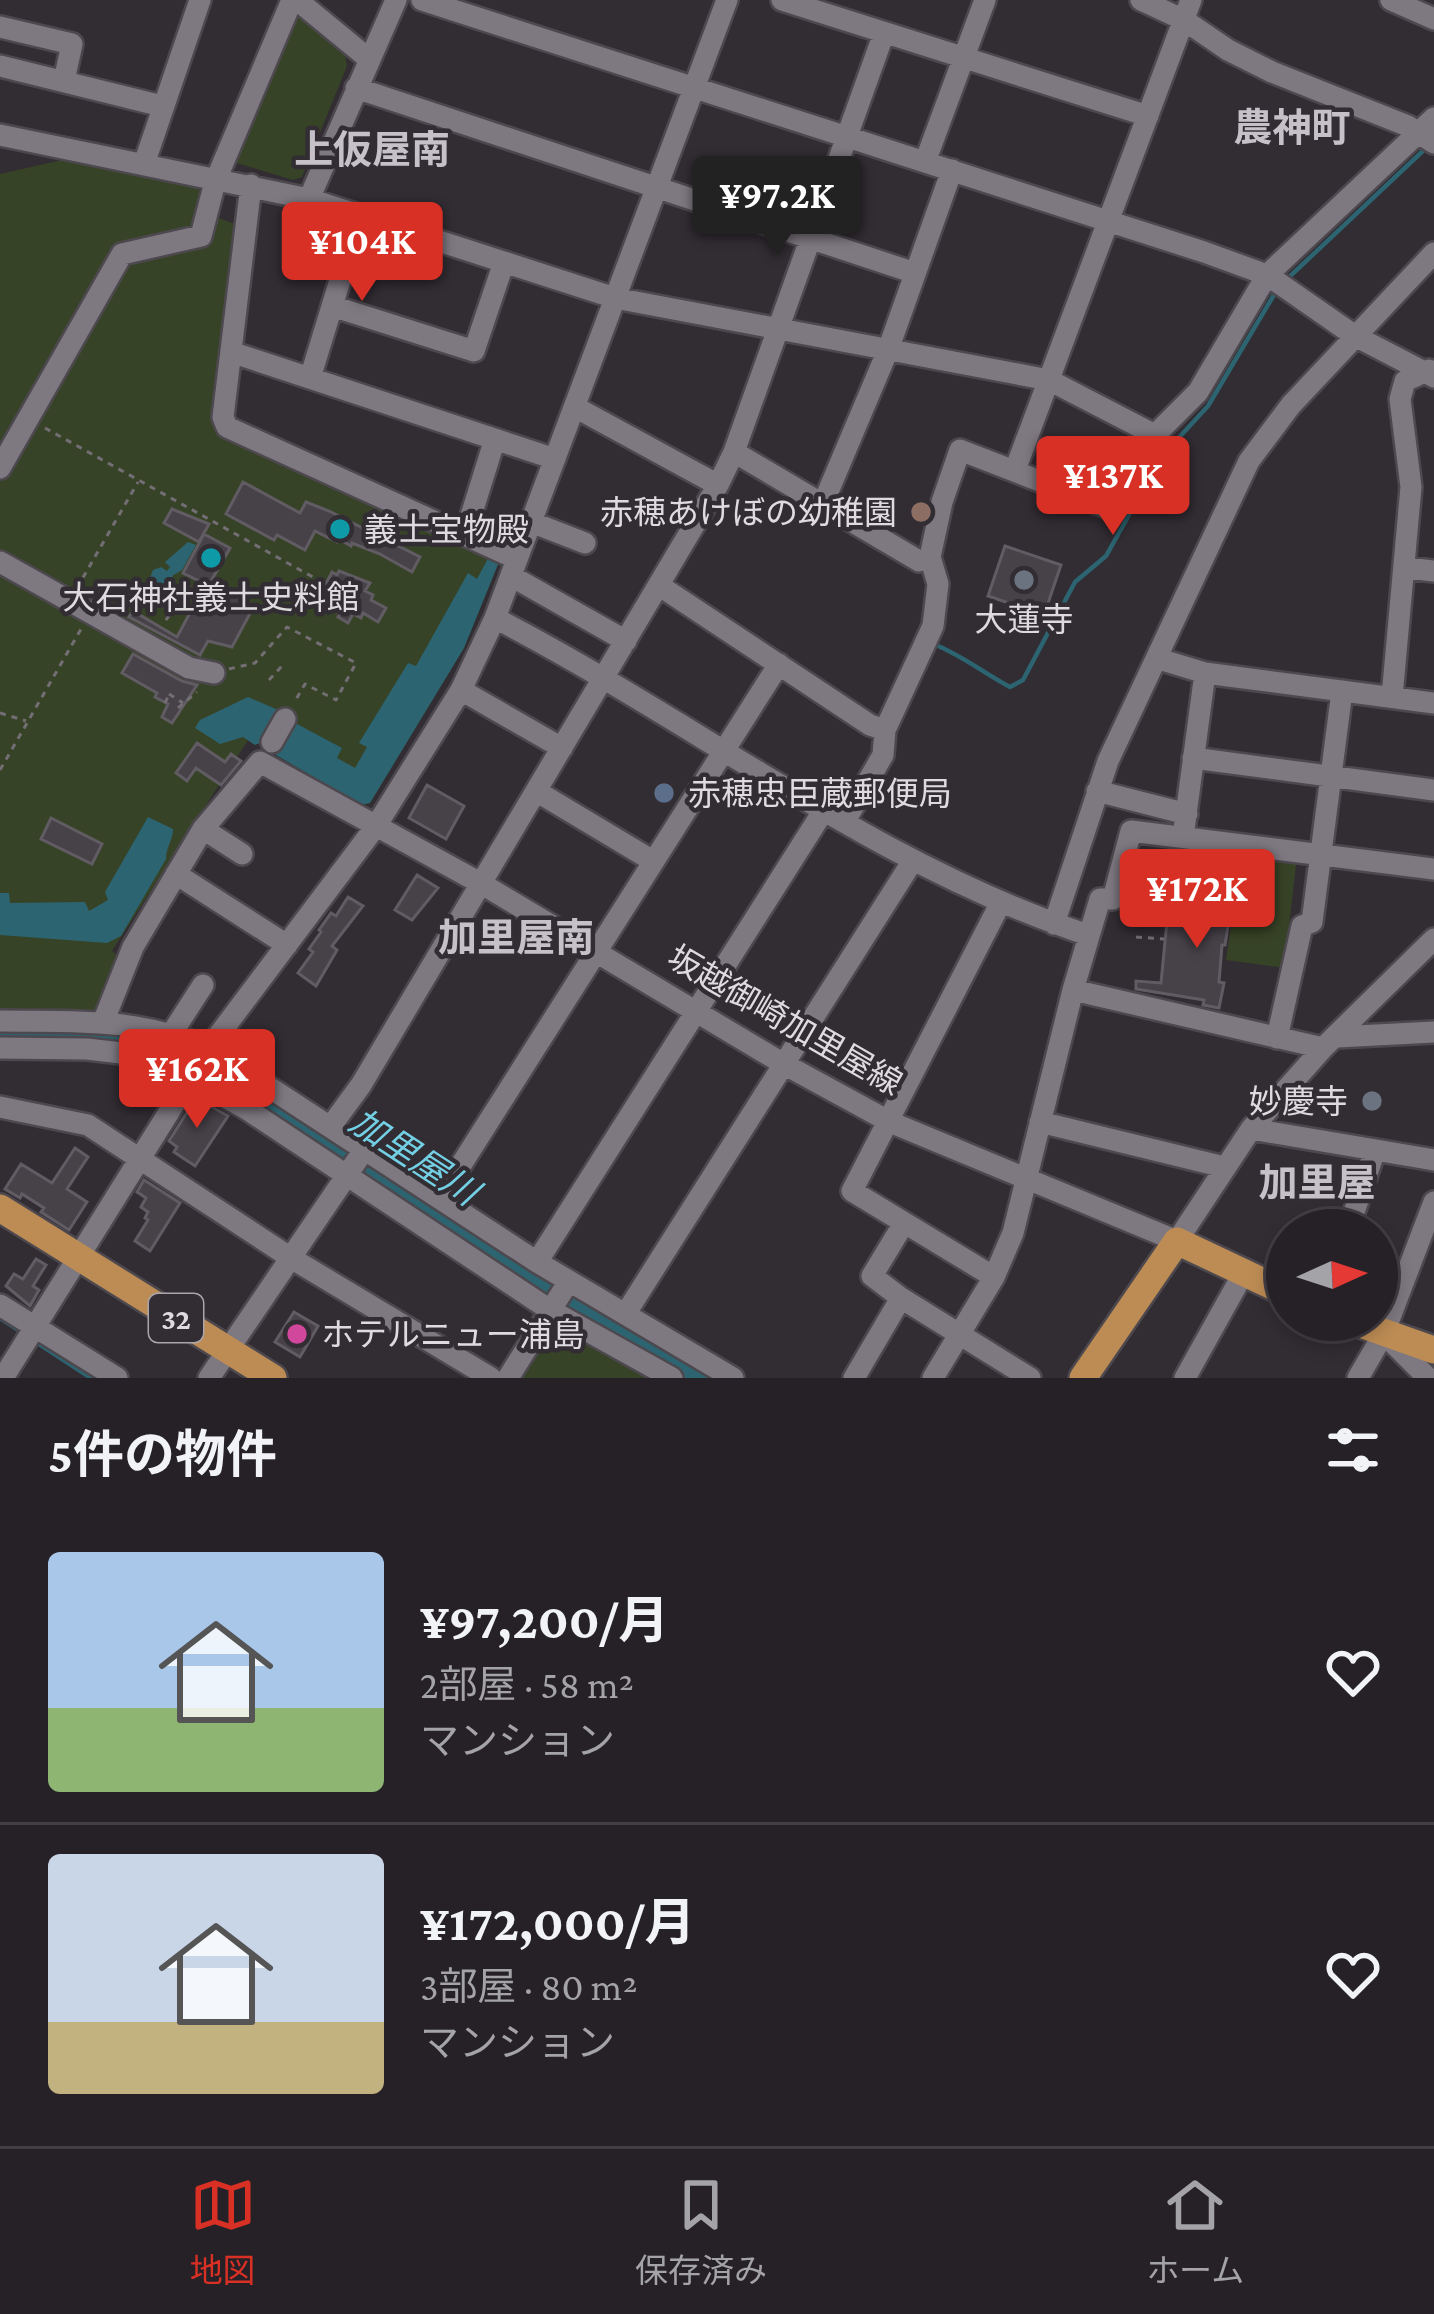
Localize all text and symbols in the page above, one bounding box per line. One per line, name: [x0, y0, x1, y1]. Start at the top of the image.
district label: 農神町: [1233, 106, 1351, 149]
district label: 上仮屋南: [294, 128, 450, 171]
pin: ¥97.2K: [679, 156, 875, 258]
text: ¥97.2K: [720, 173, 834, 216]
pin: ¥104K: [278, 202, 446, 304]
text: ¥104K: [309, 219, 415, 262]
pin: ¥137K: [1029, 436, 1197, 538]
text: ¥137K: [1063, 453, 1163, 496]
place label: 赤穂あけぼの幼稚園: [600, 494, 897, 531]
marker: 赤穂あけぼの幼稚園: [908, 499, 934, 525]
place label: 義士宝物殿: [364, 511, 529, 548]
marker: 義士宝物殿: [327, 516, 353, 542]
marker: 大石神社義士史料館: [198, 545, 224, 571]
marker: 大蓮寺: [1011, 567, 1037, 593]
place label: 大石神社義士史料館: [63, 579, 360, 616]
place label: 大蓮寺: [975, 601, 1074, 638]
place label: 赤穂忠臣蔵郵便局: [688, 775, 952, 812]
marker: 赤穂忠臣蔵郵便局: [651, 780, 677, 806]
pin: ¥172K: [1113, 849, 1281, 951]
text: ¥172K: [1147, 866, 1247, 909]
district label: 加里屋南: [438, 916, 594, 959]
street label: 坂越御崎加里屋線: [661, 938, 909, 1102]
pin: ¥162K: [113, 1029, 281, 1131]
text: ¥162K: [146, 1046, 248, 1089]
place label: 妙慶寺: [1249, 1083, 1348, 1120]
marker: 妙慶寺: [1359, 1088, 1385, 1114]
water label: 加里屋川: [343, 1101, 489, 1215]
district label: 加里屋: [1258, 1161, 1376, 1204]
north arrow: [1266, 1209, 1398, 1341]
map controls: [1266, 1209, 1398, 1341]
road number: 32: [149, 1294, 203, 1342]
place label: ホテルニュー浦島: [321, 1316, 585, 1353]
marker: ホテルニュー浦島: [284, 1321, 310, 1347]
icon: filters: [1320, 1417, 1386, 1483]
text: 5件の物件: [48, 1426, 277, 1483]
text: ¥97,200/月: [420, 1592, 669, 1649]
icon: home: [144, 1600, 288, 1744]
icon: heart: [1320, 1639, 1386, 1705]
text: 2部屋 · 58 m²: [420, 1663, 634, 1706]
text: マンション: [420, 1719, 615, 1762]
text: ¥172,000/月: [420, 1894, 695, 1951]
icon: home: [144, 1902, 288, 2046]
icon: heart: [1320, 1941, 1386, 2007]
text: 3部屋 · 80 m²: [420, 1965, 637, 2008]
text: マンション: [420, 2021, 615, 2064]
tab: 地図: [190, 2172, 256, 2292]
tab: 保存済み: [635, 2172, 767, 2292]
tab: ホーム: [1146, 2172, 1244, 2292]

